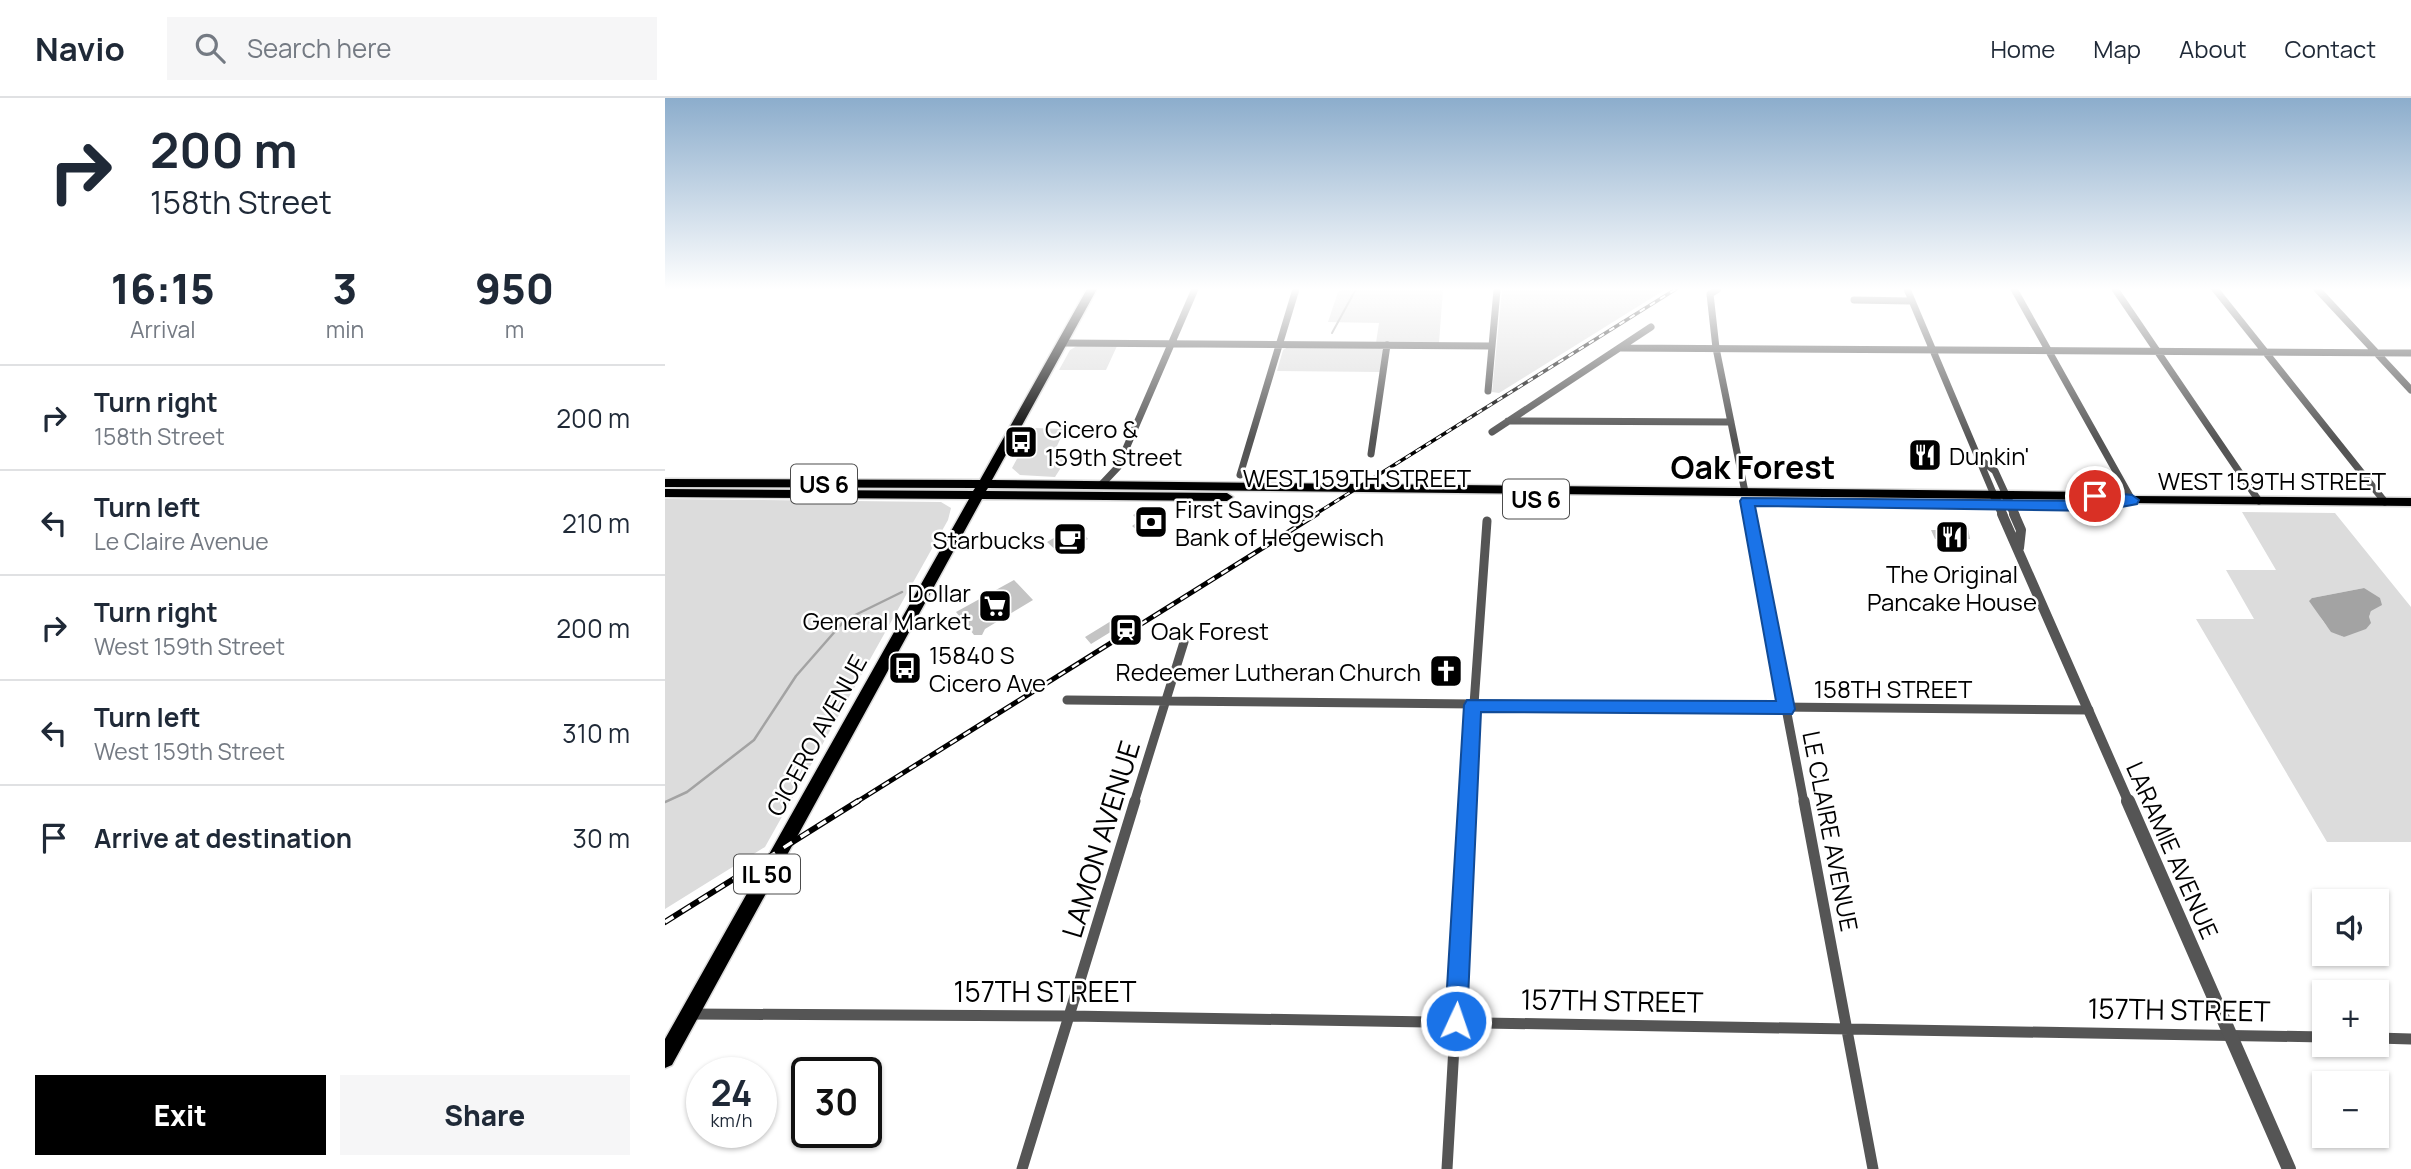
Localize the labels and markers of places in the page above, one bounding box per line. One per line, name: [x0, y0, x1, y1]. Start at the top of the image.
place label: Cicero & 159th Street: [1045, 412, 1182, 473]
bus stop icon: Cicero & 159th Street: [1002, 423, 1040, 461]
restaurant icon: Dunkin': [1906, 436, 1944, 474]
place label: Dunkin': [1949, 439, 2030, 472]
pin: [2065, 466, 2125, 526]
place label: First Savings Bank of Hegewisch: [1175, 492, 1384, 553]
bank icon: First Savings Bank of Hegewisch: [1132, 503, 1170, 541]
restaurant icon: The Original Pancake House: [1933, 518, 1971, 556]
cafe icon: Starbucks: [1051, 520, 1089, 558]
place label: Starbucks: [933, 523, 1045, 556]
place label: The Original Pancake House: [1867, 557, 2037, 618]
place label: Dollar General Market: [803, 576, 971, 637]
supermarket icon: Dollar General Market: [976, 587, 1014, 625]
station icon: Oak Forest: [1107, 611, 1145, 649]
place label: Oak Forest: [1151, 614, 1269, 647]
place label: 15840 S Cicero Ave: [929, 638, 1046, 699]
bus stop icon: 15840 S Cicero Ave: [886, 649, 924, 687]
church icon: Redeemer Lutheran Church: [1427, 652, 1465, 690]
place label: Redeemer Lutheran Church: [1116, 655, 1421, 688]

